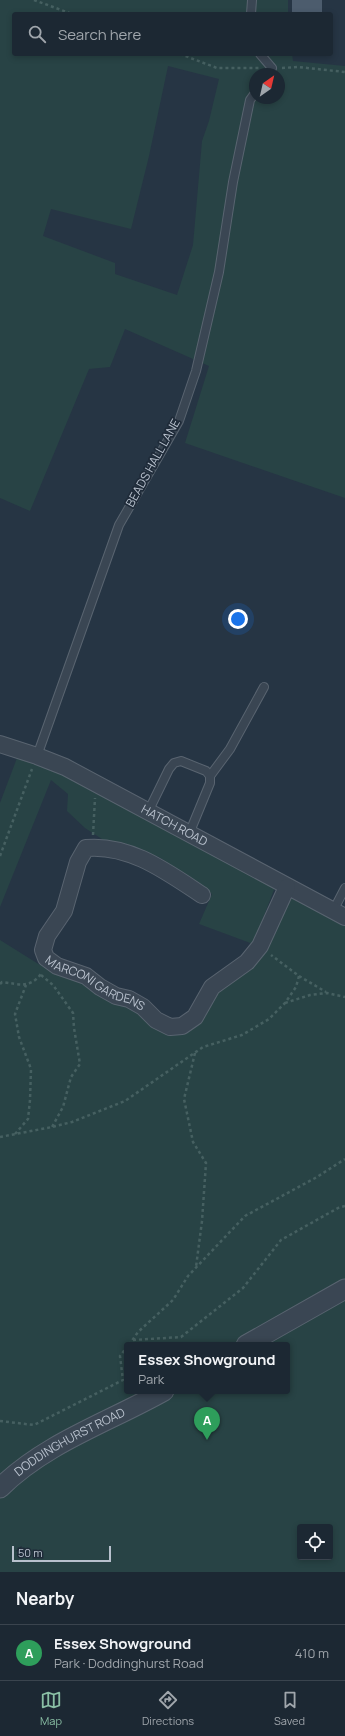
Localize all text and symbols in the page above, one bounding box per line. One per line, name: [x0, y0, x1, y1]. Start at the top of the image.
search box: [12, 12, 333, 56]
icon: search: [26, 23, 48, 45]
text: Search here: [58, 24, 141, 45]
north arrow: [249, 68, 285, 104]
street label: BEADS HALL LANE: [121, 416, 184, 510]
your location: [228, 609, 248, 629]
street label: HATCH ROAD: [138, 800, 211, 850]
street label: MARCONI GARDENS: [42, 951, 148, 1014]
popup: [124, 1342, 290, 1394]
text: Essex Showground: [138, 1349, 276, 1370]
text: Park: [138, 1370, 164, 1388]
street label: DODDINGHURST ROAD: [10, 1404, 128, 1480]
pin: A: [194, 1407, 220, 1440]
map controls: [297, 1524, 333, 1560]
button: locate: [297, 1524, 333, 1560]
scale bar: [12, 1544, 111, 1563]
text: 50 m: [18, 1545, 43, 1560]
text: Nearby: [16, 1587, 74, 1610]
text: Essex Showground: [54, 1633, 191, 1654]
text: A: [25, 1644, 33, 1662]
text: 410 m: [295, 1644, 329, 1662]
text: Park · Doddinghurst Road: [54, 1654, 204, 1672]
tab: Map: [40, 1689, 62, 1728]
tab: Directions: [142, 1689, 194, 1728]
tab: Saved: [274, 1689, 305, 1728]

